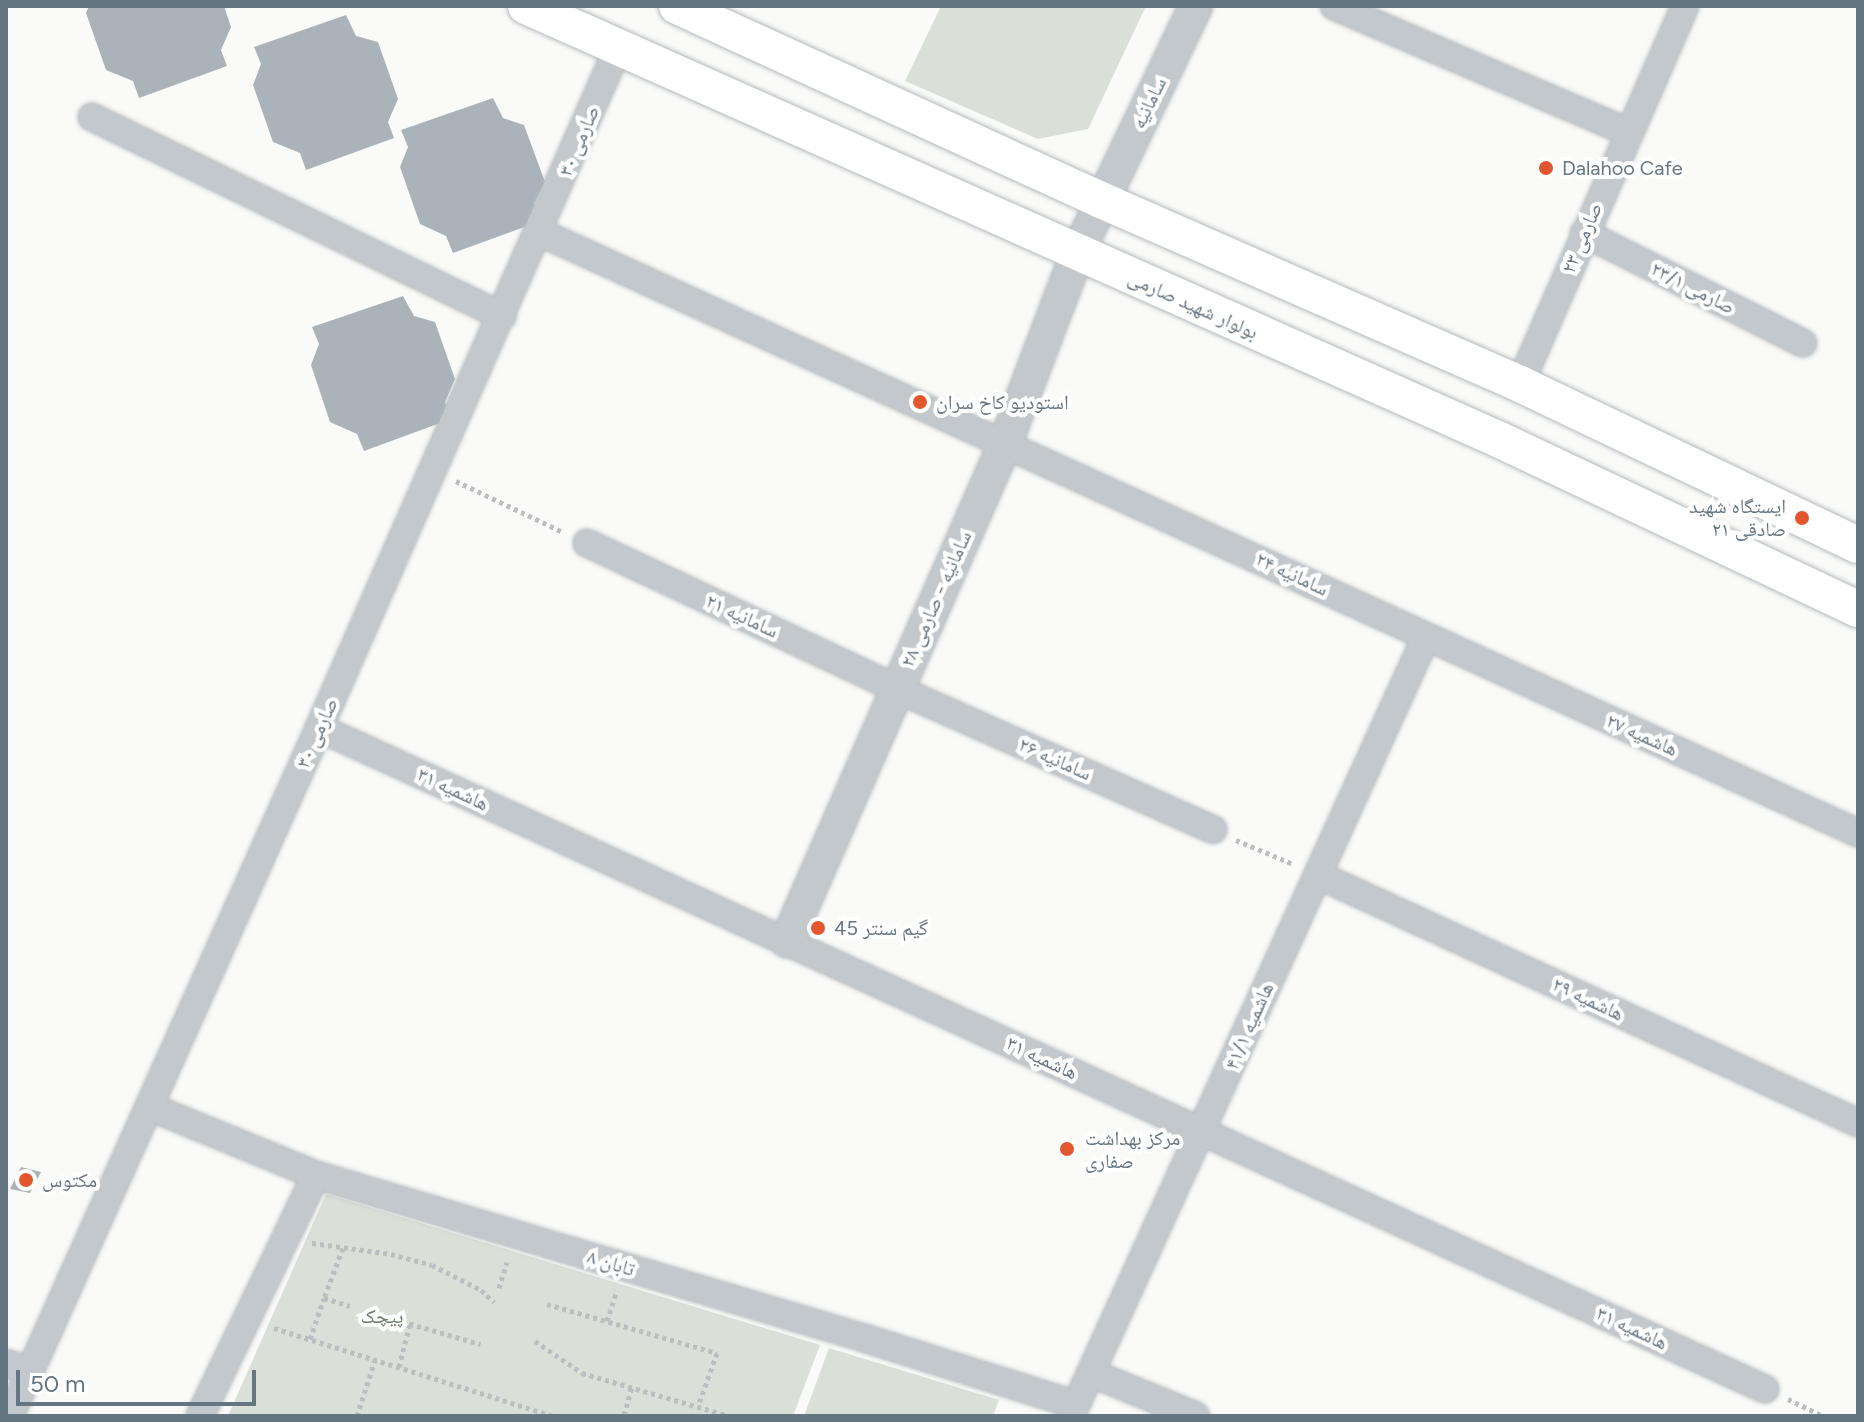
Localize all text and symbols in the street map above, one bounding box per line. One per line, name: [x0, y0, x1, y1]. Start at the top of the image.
street label: سامانیه: [1126, 73, 1172, 133]
street label: صارمی ۳۰: [553, 102, 605, 180]
place label: Dalahoo Cafe: [1562, 156, 1683, 180]
marker: Dalahoo Cafe: [1537, 159, 1555, 177]
street label: صارمی ۲۳: [1556, 199, 1608, 277]
street label: صارمی ۲۳/۱: [1647, 257, 1739, 319]
street label: بولوار شهید صارمی: [1124, 266, 1262, 344]
place label: استودیو کاخ سران: [936, 390, 1069, 414]
marker: استودیو کاخ سران: [911, 393, 929, 411]
place label: ایستگاه شهید صادقی ۲۱: [1689, 494, 1786, 541]
marker: ایستگاه شهید صادقی ۲۱: [1793, 509, 1811, 527]
street label: سامانیه - صارمی ۲۸: [895, 527, 977, 671]
street label: سامانیه ۲۴: [1252, 547, 1332, 601]
street label: سامانیه ۲۱: [702, 589, 782, 643]
street label: صارمی ۳۰: [291, 694, 343, 772]
street label: هاشمیه ۲۷: [1603, 709, 1681, 761]
street label: سامانیه ۲۶: [1015, 732, 1095, 786]
street label: هاشمیه ۳۱: [414, 762, 492, 816]
place label: گیم سنتر 45: [834, 916, 928, 940]
marker: گیم سنتر 45: [809, 919, 827, 937]
street label: هاشمیه ۲۹: [1549, 972, 1627, 1026]
street label: هاشمیه ۴۱/۱: [1219, 979, 1279, 1073]
street label: هاشمیه ۳۱: [1003, 1031, 1081, 1085]
place label: مرکز بهداشت صفاری: [1085, 1126, 1180, 1173]
marker: مرکز بهداشت صفاری: [1056, 1138, 1078, 1160]
place label: مکتوس: [42, 1168, 97, 1192]
marker: مکتوس: [17, 1171, 35, 1189]
street label: تابان ۸: [584, 1244, 638, 1282]
street label: هاشمیه ۳۱: [1593, 1301, 1671, 1355]
park label: پیچک: [361, 1304, 403, 1328]
scale bar: [20, 1354, 260, 1404]
text: 50 m: [30, 1369, 86, 1398]

